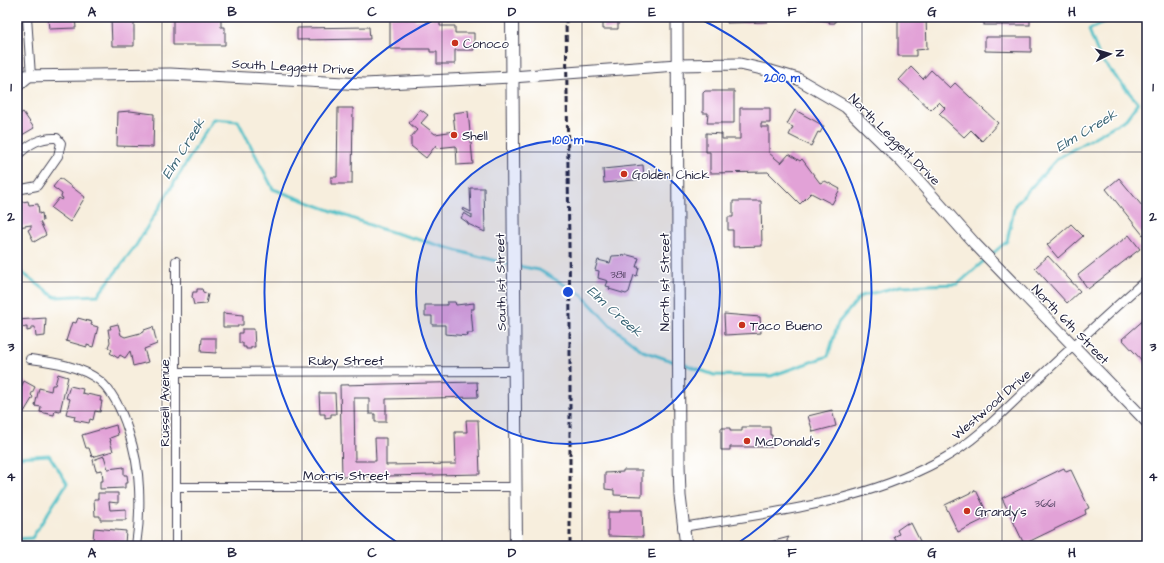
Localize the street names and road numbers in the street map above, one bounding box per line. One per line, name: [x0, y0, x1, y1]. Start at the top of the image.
street label: South Leggett Drive: [231, 55, 355, 80]
street label: North Leggett Drive: [844, 90, 944, 190]
street label: South 1st Street: [491, 232, 511, 331]
street label: North 1st Street: [656, 232, 674, 331]
street label: North 6th Street: [1027, 281, 1114, 369]
street label: Ruby Street: [308, 352, 385, 371]
street label: Russell Avenue: [156, 359, 174, 447]
street label: Westwood Drive: [948, 365, 1035, 444]
street label: Morris Street: [303, 467, 390, 485]

